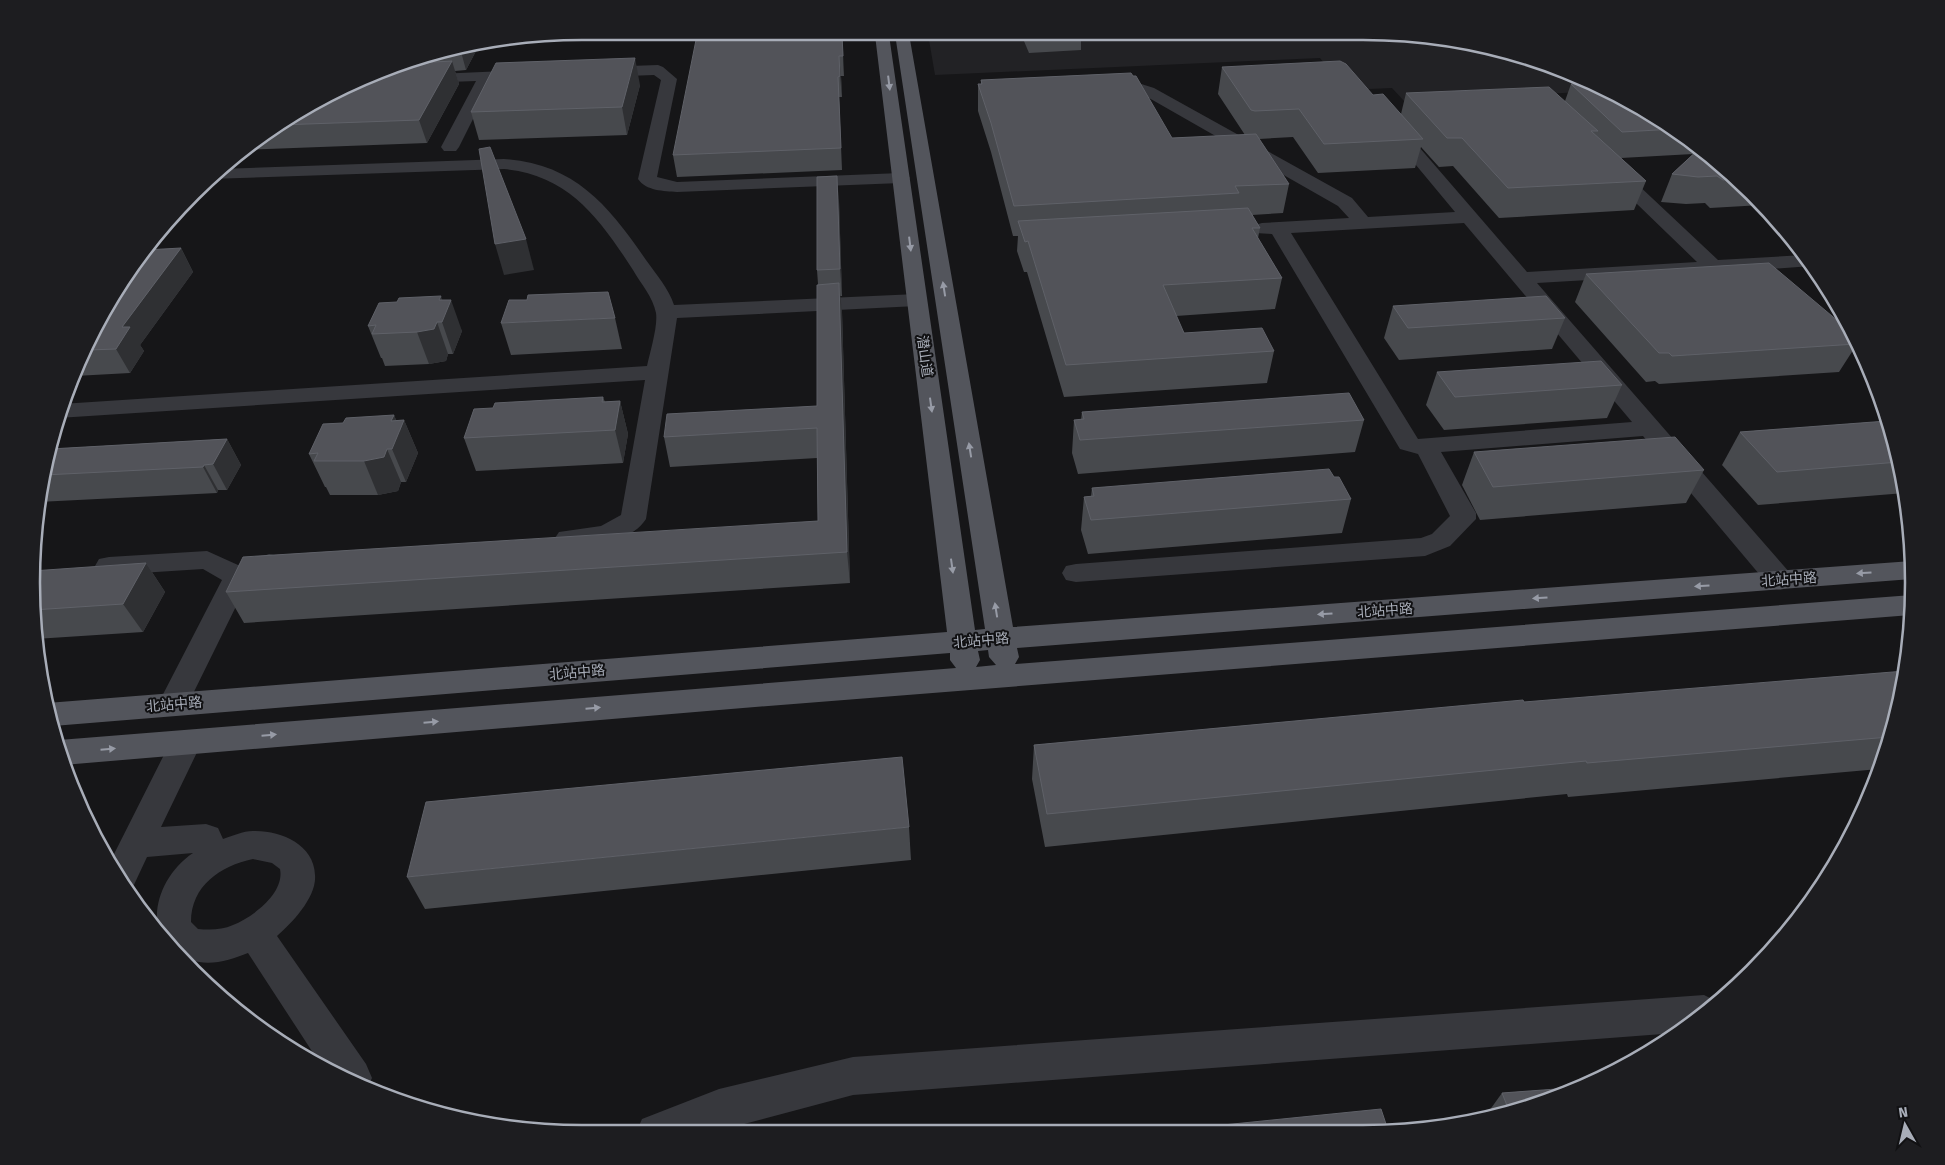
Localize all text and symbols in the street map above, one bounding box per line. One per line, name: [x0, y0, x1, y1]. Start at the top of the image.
one-way arrow: [885, 75, 893, 91]
one-way arrow: [906, 236, 914, 252]
one-way arrow: [939, 281, 947, 297]
street label: 潜山道: [913, 334, 936, 378]
one-way arrow: [927, 397, 935, 413]
one-way arrow: [965, 441, 973, 457]
one-way arrow: [948, 559, 956, 575]
street label: 北站中路: [1761, 569, 1818, 590]
one-way arrow: [1856, 570, 1872, 578]
one-way arrow: [1694, 582, 1710, 590]
one-way arrow: [1532, 594, 1548, 602]
street label: 北站中路: [1357, 600, 1414, 621]
one-way arrow: [992, 602, 1000, 618]
one-way arrow: [1317, 610, 1333, 618]
street label: 北站中路: [952, 630, 1010, 651]
street label: 北站中路: [548, 662, 606, 683]
street label: 北站中路: [145, 694, 203, 715]
one-way arrow: [586, 704, 602, 712]
one-way arrow: [424, 718, 440, 726]
one-way arrow: [262, 731, 278, 739]
one-way arrow: [100, 745, 116, 753]
north arrow: [1880, 1100, 1930, 1150]
text: N: [1897, 1104, 1909, 1122]

